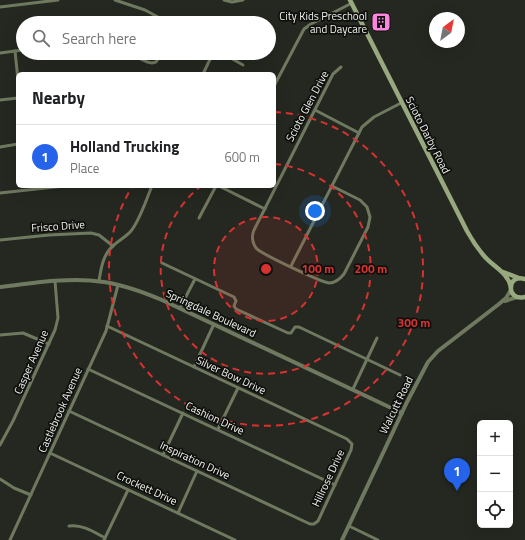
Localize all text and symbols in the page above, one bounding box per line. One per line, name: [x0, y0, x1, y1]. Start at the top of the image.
place label: City Kids Preschool and Daycare: [279, 8, 367, 37]
building icon: City Kids Preschool and Daycare: [370, 11, 392, 33]
north arrow: [429, 12, 465, 48]
search box: [16, 16, 276, 60]
icon: search: [30, 27, 52, 49]
text: Search here: [62, 27, 136, 50]
street label: Scioto Glen Drive: [282, 67, 333, 144]
text: Nearby: [32, 85, 85, 111]
street label: Scioto Darby Road: [402, 94, 454, 177]
text: Holland Trucking: [70, 135, 179, 158]
text: 1: [41, 147, 49, 167]
text: 600 m: [224, 147, 260, 167]
text: Place: [70, 158, 99, 178]
your location: [305, 201, 325, 221]
street label: Frisco Drive: [31, 216, 86, 236]
text: 100 m: [302, 259, 334, 278]
text: 200 m: [355, 259, 387, 278]
centre of rings: [259, 262, 273, 276]
street label: Springdale Boulevard: [163, 285, 259, 341]
text: 300 m: [398, 313, 430, 332]
street label: Casper Avenue: [10, 327, 52, 397]
street label: Silver Bow Drive: [194, 352, 269, 398]
street label: Castlebrook Avenue: [34, 364, 86, 455]
street label: Walcutt Road: [375, 373, 417, 436]
street label: Cashion Drive: [183, 397, 247, 439]
map controls: [477, 420, 513, 528]
button: +: [477, 420, 513, 456]
street label: Inspiration Drive: [157, 437, 233, 483]
street label: Hillrose Drive: [308, 446, 348, 509]
button: −: [477, 456, 513, 492]
pin: 1: [444, 458, 470, 491]
street label: Crockett Drive: [114, 467, 180, 509]
button: locate: [477, 492, 513, 528]

